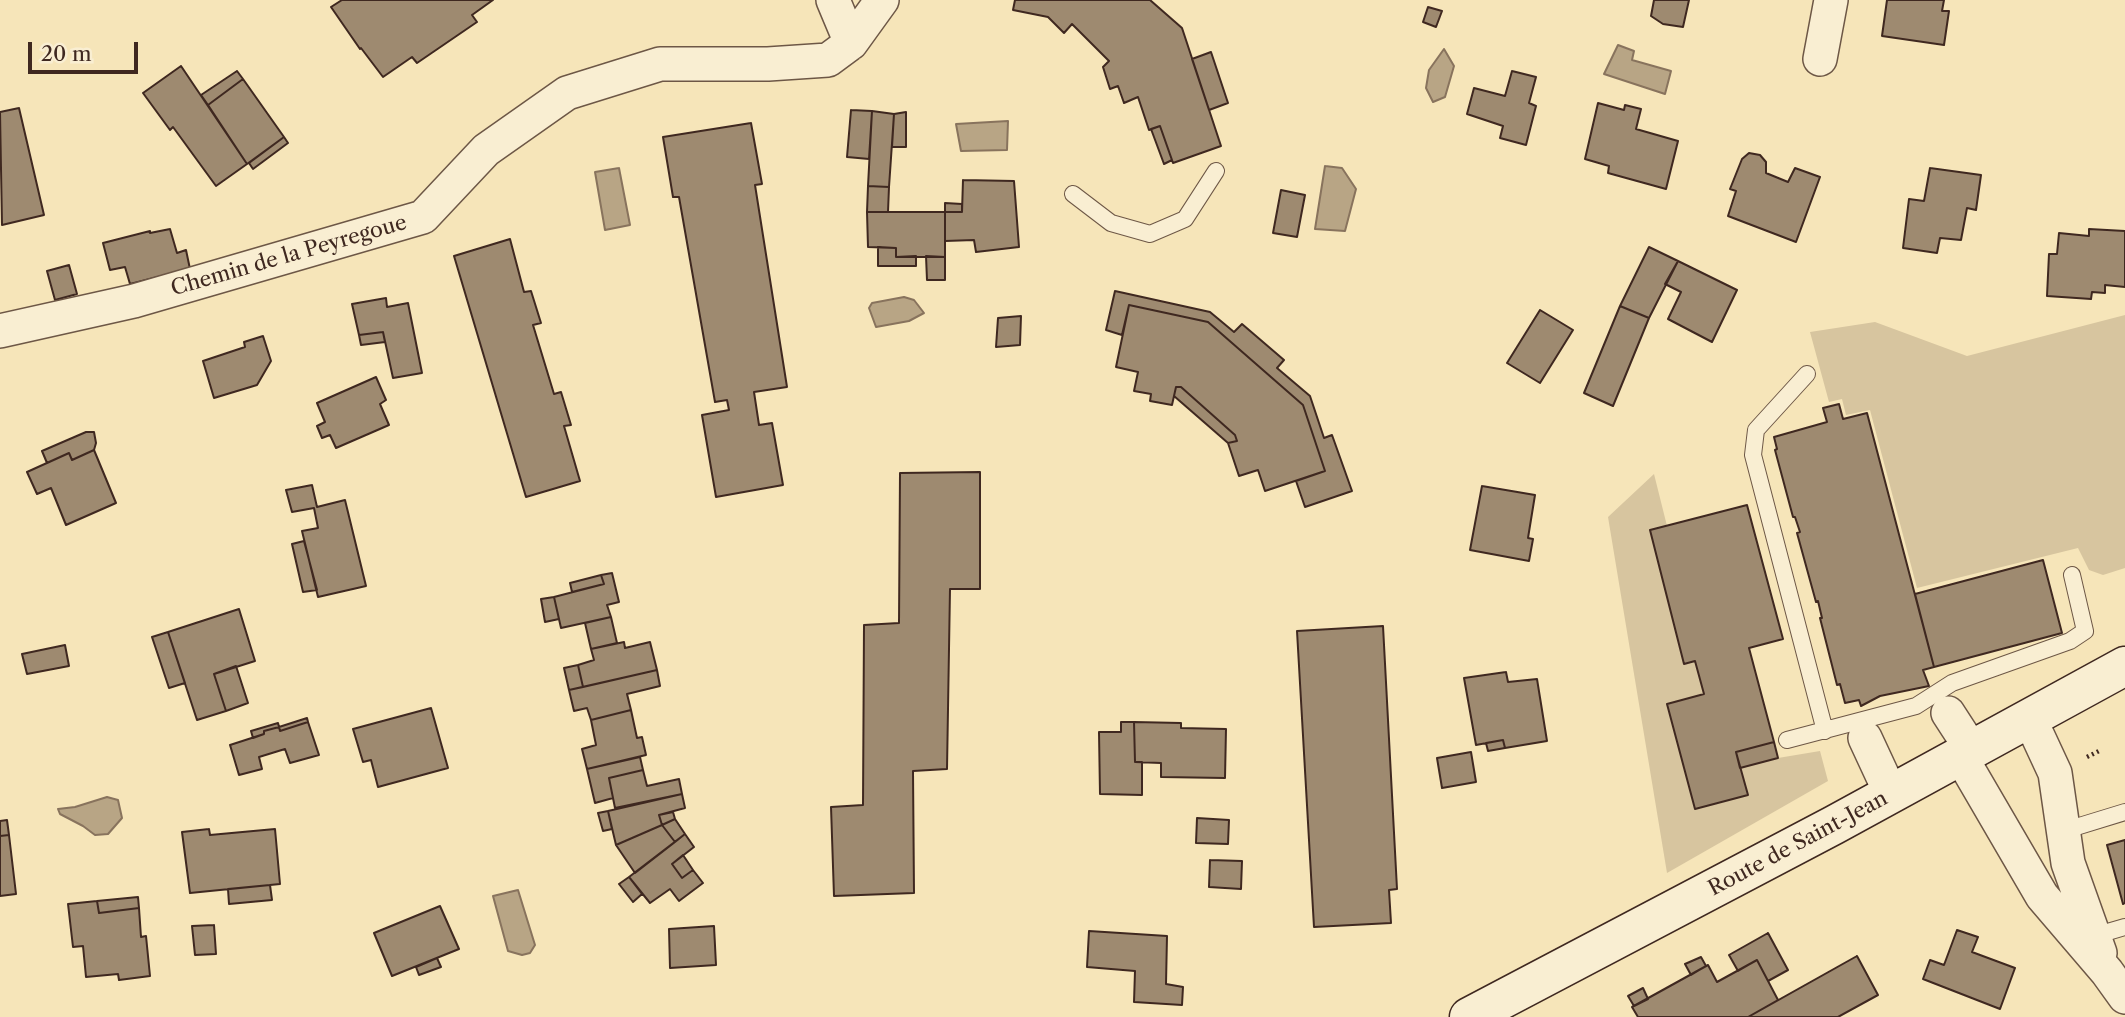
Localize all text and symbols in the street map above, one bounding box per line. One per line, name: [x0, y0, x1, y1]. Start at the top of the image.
scale bar: [32, 28, 142, 72]
text: 20 m: [41, 41, 92, 66]
street label: Chemin de la Peyregoue: [168, 210, 410, 302]
street label: Route de Saint-Jean: [1704, 786, 1892, 902]

